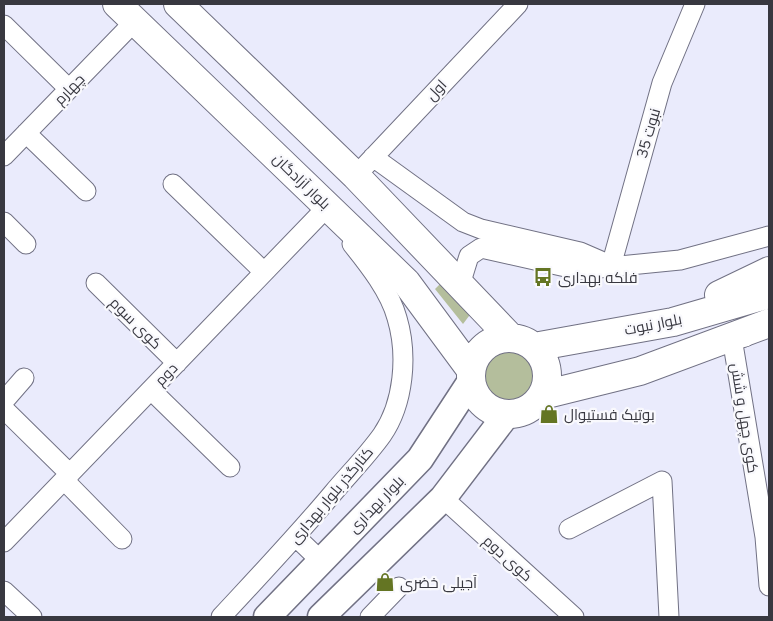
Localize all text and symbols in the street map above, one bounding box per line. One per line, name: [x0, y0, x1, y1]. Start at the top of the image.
street label: چهارم: [50, 69, 89, 109]
street label: اول: [421, 75, 451, 105]
street label: نبوت 35: [632, 106, 664, 160]
street label: بلوار آزادگان: [268, 149, 335, 214]
bus stop icon: فلکه بهداری: [532, 266, 554, 288]
place label: فلکه بهداری: [558, 268, 638, 288]
street label: کوی سوم: [105, 293, 166, 354]
street label: بلوار نبوت: [623, 309, 683, 339]
street label: دوم: [151, 358, 182, 390]
street label: کوی چهل و شش: [726, 362, 763, 475]
shop icon: بوتیک فستیوال: [538, 403, 560, 425]
place label: بوتیک فستیوال: [564, 405, 655, 424]
street label: کنارگذر بلوار بهداری: [285, 443, 377, 547]
street label: بلوار بهداری: [344, 472, 408, 536]
street label: کوی دوم: [479, 531, 537, 586]
shop icon: آجیلی خضری: [374, 571, 396, 593]
place label: آجیلی خضری: [400, 573, 477, 593]

